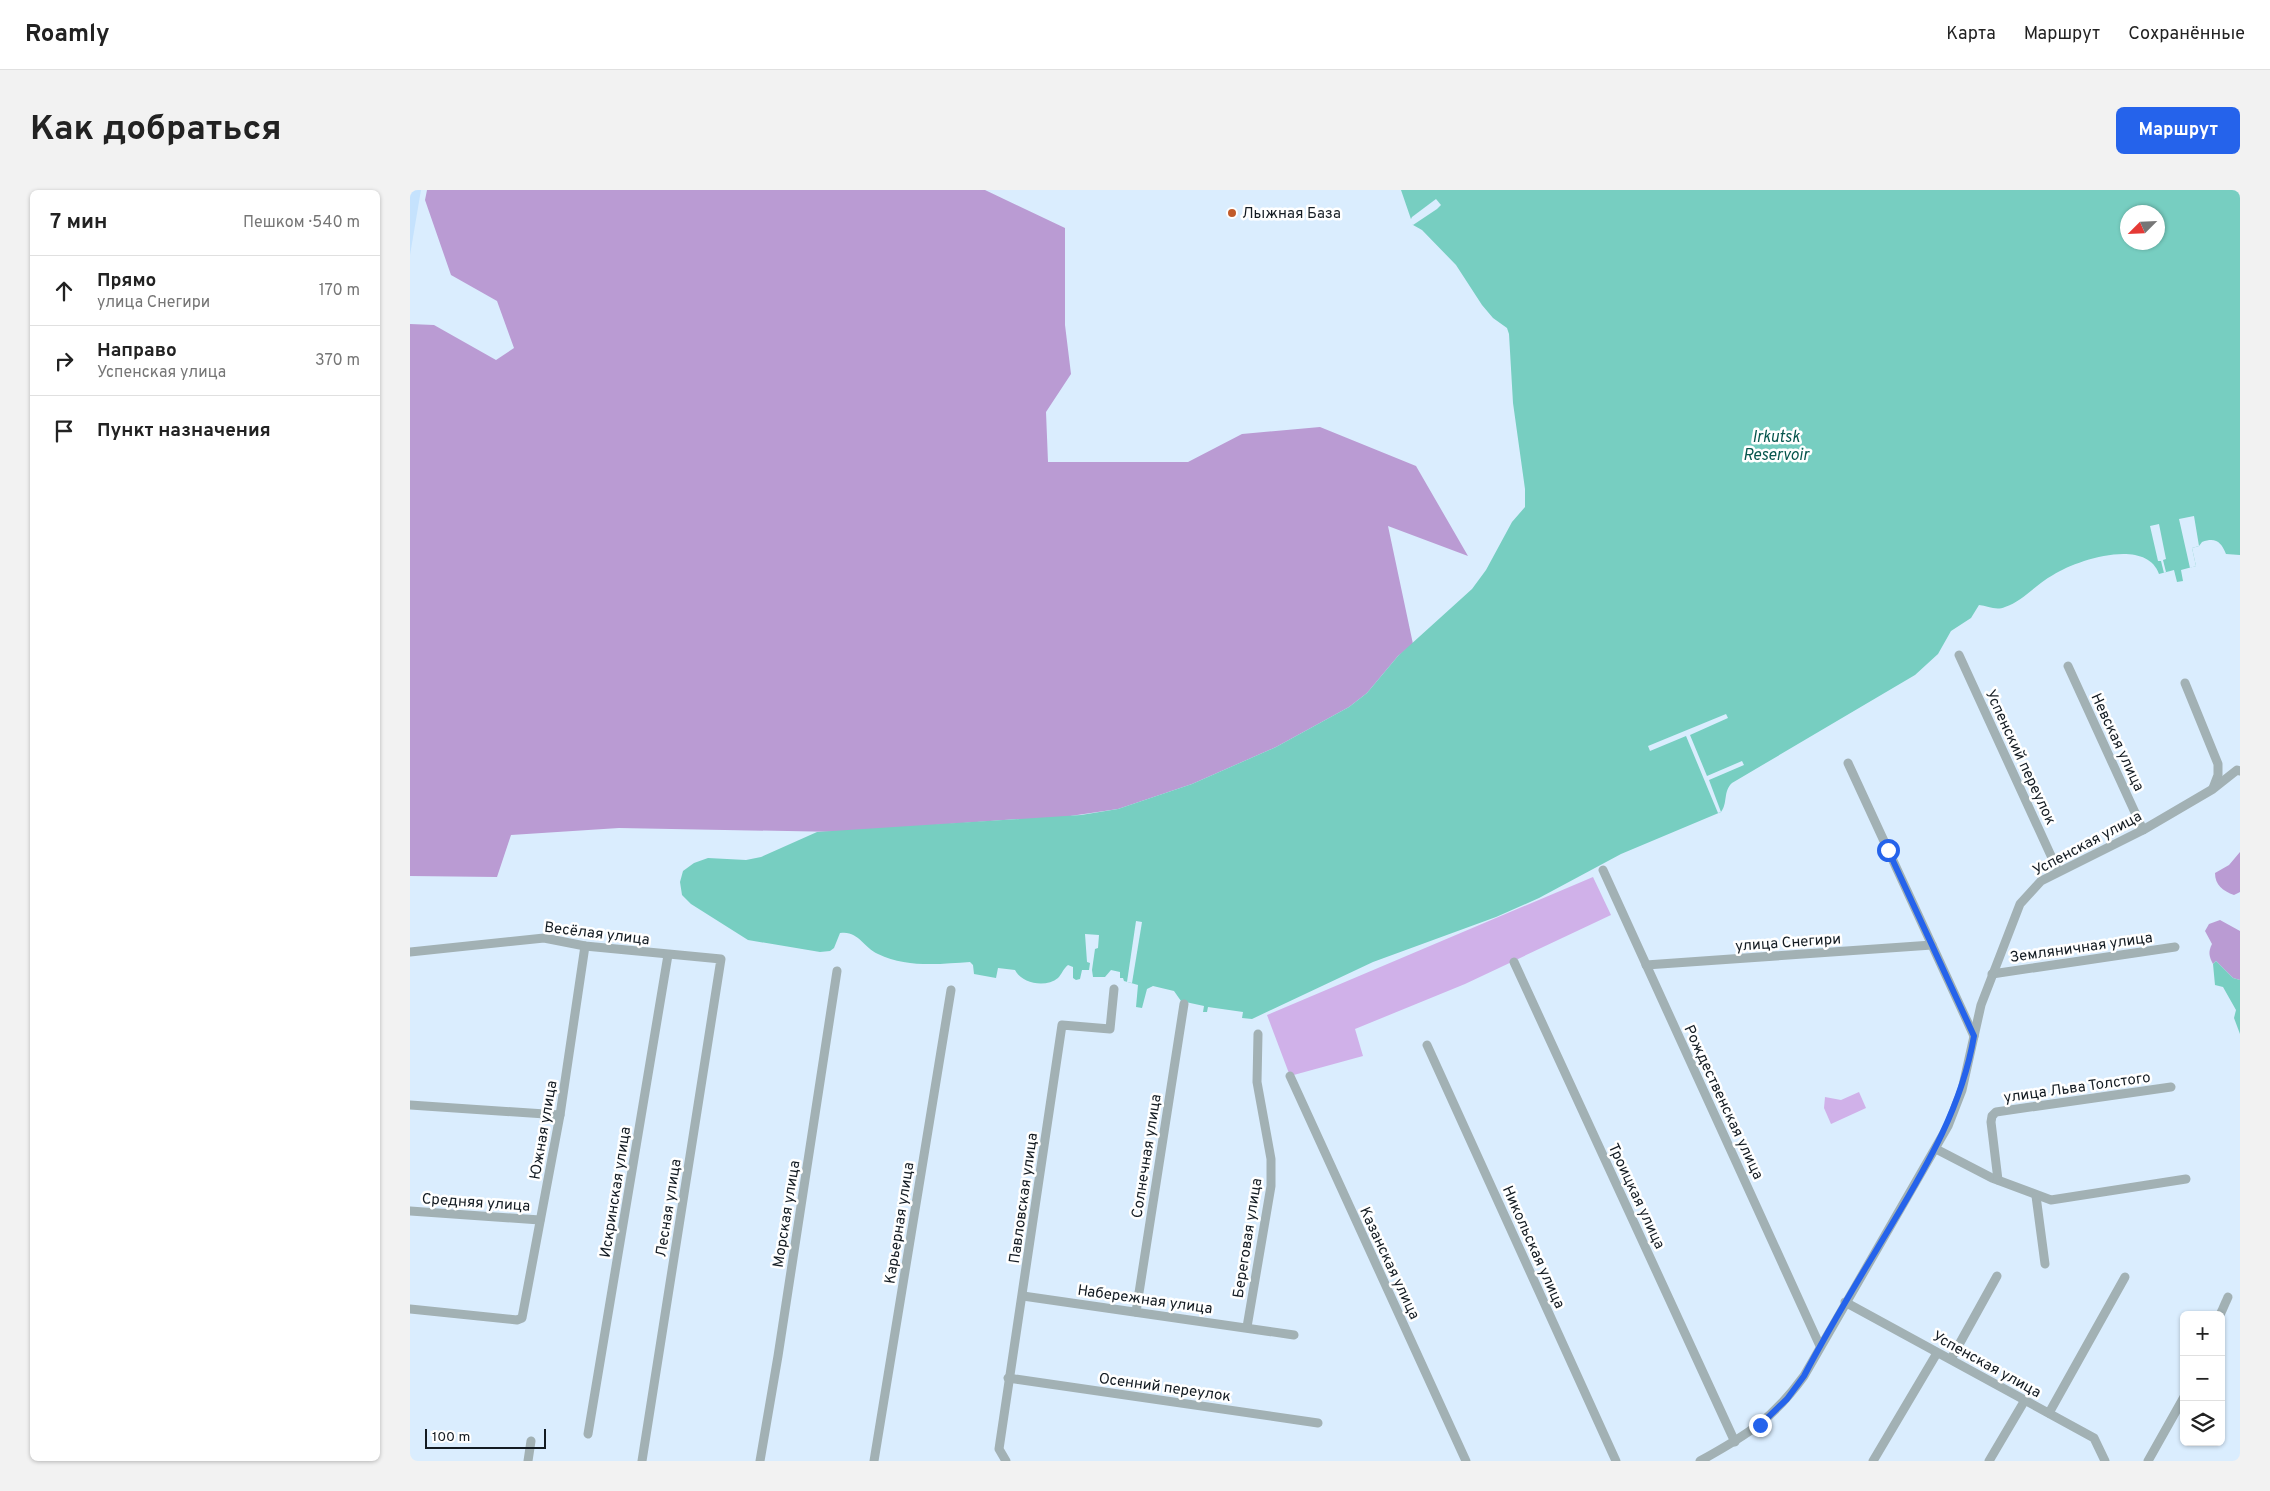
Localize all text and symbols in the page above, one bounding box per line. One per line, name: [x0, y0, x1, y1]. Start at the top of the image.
text: Roamly: [25, 20, 110, 50]
text: Карта: [1946, 23, 1996, 46]
text: Маршрут: [2024, 23, 2100, 46]
text: Сохранённые: [2128, 23, 2245, 46]
button: Маршрут: [2116, 107, 2240, 154]
text: Как добраться: [30, 108, 282, 152]
place label: Лыжная База: [1242, 205, 1341, 224]
north arrow: [2120, 205, 2165, 250]
marker: Лыжная База: [1226, 207, 1238, 219]
text: 7 мин: [50, 209, 107, 236]
text: Пешком · 540 m: [243, 213, 360, 233]
text: Прямо: [97, 269, 156, 293]
icon: ahead: [50, 277, 78, 305]
text: 170 m: [319, 281, 360, 301]
text: улица Снегири: [97, 293, 210, 313]
text: Направо: [97, 339, 177, 363]
icon: right: [50, 347, 78, 375]
text: 370 m: [315, 351, 360, 371]
text: Успенская улица: [97, 363, 226, 383]
icon: arrive: [50, 417, 78, 445]
text: Пункт назначения: [97, 419, 271, 443]
water label: Irkutsk Reservoir: [1743, 428, 1811, 466]
street label: Успенский переулок: [1980, 687, 2059, 828]
street label: Невская улица: [2086, 690, 2148, 795]
street label: Успенская улица: [2030, 808, 2146, 881]
route start: [1877, 839, 1900, 862]
street label: Весёлая улица: [543, 919, 651, 950]
street label: Земляничная улица: [2009, 929, 2154, 968]
street label: улица Снегири: [1734, 930, 1842, 957]
street label: Рождественская улица: [1678, 1022, 1767, 1183]
street label: улица Льва Толстого: [2002, 1069, 2152, 1108]
street label: Южная улица: [526, 1079, 563, 1181]
street label: Солнечная улица: [1128, 1093, 1167, 1220]
street label: Искринская улица: [597, 1125, 636, 1259]
street label: Павловская улица: [1006, 1132, 1043, 1265]
street label: Троицкая улица: [1603, 1141, 1668, 1252]
street label: Лесная улица: [652, 1158, 687, 1259]
street label: Морская улица: [770, 1159, 805, 1269]
street label: Карьерная улица: [881, 1161, 919, 1285]
street label: Береговая улица: [1230, 1177, 1267, 1300]
street label: Никольская улица: [1497, 1183, 1568, 1312]
street label: Средняя улица: [421, 1190, 531, 1217]
street label: Казанская улица: [1354, 1204, 1423, 1323]
street label: Набережная улица: [1076, 1282, 1214, 1319]
map controls: [2180, 1311, 2225, 1446]
button: +: [2180, 1311, 2225, 1356]
street label: Успенская улица: [1929, 1328, 2044, 1403]
button: −: [2180, 1356, 2225, 1401]
street label: Осенний переулок: [1097, 1370, 1232, 1407]
button: layers: [2180, 1401, 2225, 1446]
route end: [1749, 1414, 1772, 1437]
scale bar: [425, 1426, 546, 1449]
text: 100 m: [432, 1429, 470, 1446]

